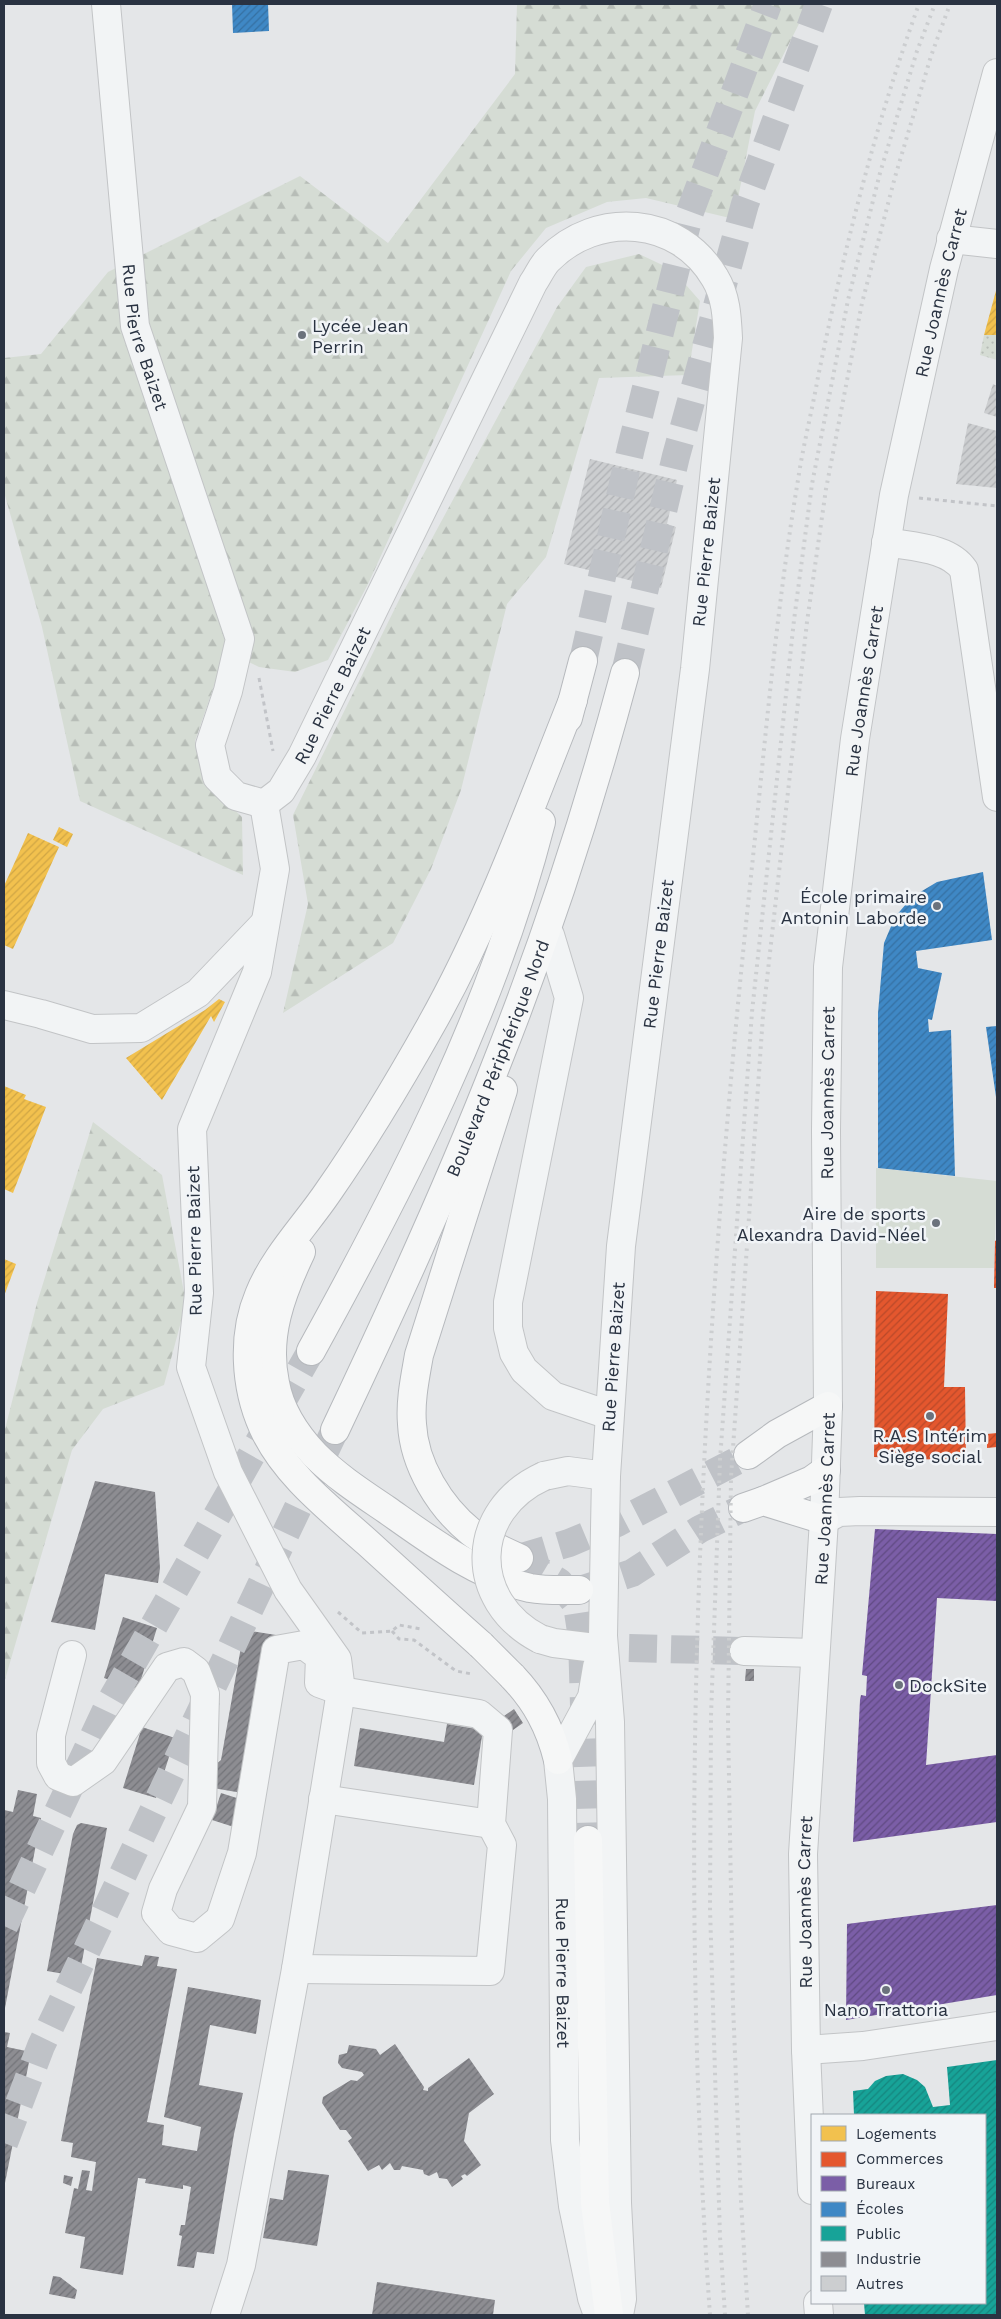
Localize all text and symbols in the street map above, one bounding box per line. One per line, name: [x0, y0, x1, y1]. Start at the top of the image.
street label: Rue Joannès Carret: [910, 206, 971, 379]
street label: Rue Pierre Baizet: [119, 263, 173, 413]
place label: Lycée Jean Perrin: [312, 315, 409, 357]
marker: Lycée Jean Perrin: [296, 329, 308, 341]
street label: Rue Pierre Baizet: [688, 476, 724, 628]
street label: Rue Joannès Carret: [840, 604, 887, 778]
street label: Rue Pierre Baizet: [289, 622, 374, 768]
street label: Rue Pierre Baizet: [638, 878, 678, 1030]
place label: École primaire Antonin Laborde: [781, 886, 927, 928]
marker: École primaire Antonin Laborde: [931, 900, 943, 912]
street label: Boulevard Périphérique Nord: [441, 937, 553, 1180]
street label: Rue Joannès Carret: [815, 1006, 838, 1179]
street label: Rue Pierre Baizet: [182, 1165, 206, 1316]
place label: Aire de sports Alexandra David-Néel: [737, 1203, 926, 1245]
marker: Aire de sports Alexandra David-Néel: [930, 1217, 942, 1229]
street label: Rue Pierre Baizet: [597, 1281, 629, 1433]
marker: R.A.S Intérim Siège social: [924, 1410, 936, 1422]
street label: Rue Joannès Carret: [809, 1412, 838, 1586]
place label: R.A.S Intérim Siège social: [873, 1425, 987, 1467]
place label: DockSite: [909, 1675, 987, 1696]
marker: DockSite: [893, 1679, 905, 1691]
street label: Rue Joannès Carret: [792, 1815, 816, 1989]
street label: Rue Pierre Baizet: [552, 1897, 575, 2049]
marker: Nano Trattoria: [880, 1984, 892, 1996]
place label: Nano Trattoria: [824, 1999, 948, 2020]
legend: [811, 2114, 986, 2304]
text: Logements: [856, 2125, 937, 2143]
text: Commerces: [856, 2150, 943, 2168]
text: Bureaux: [856, 2175, 915, 2193]
text: Écoles: [856, 2200, 904, 2218]
text: Public: [856, 2225, 901, 2243]
text: Industrie: [856, 2250, 921, 2268]
text: Autres: [856, 2275, 904, 2293]

